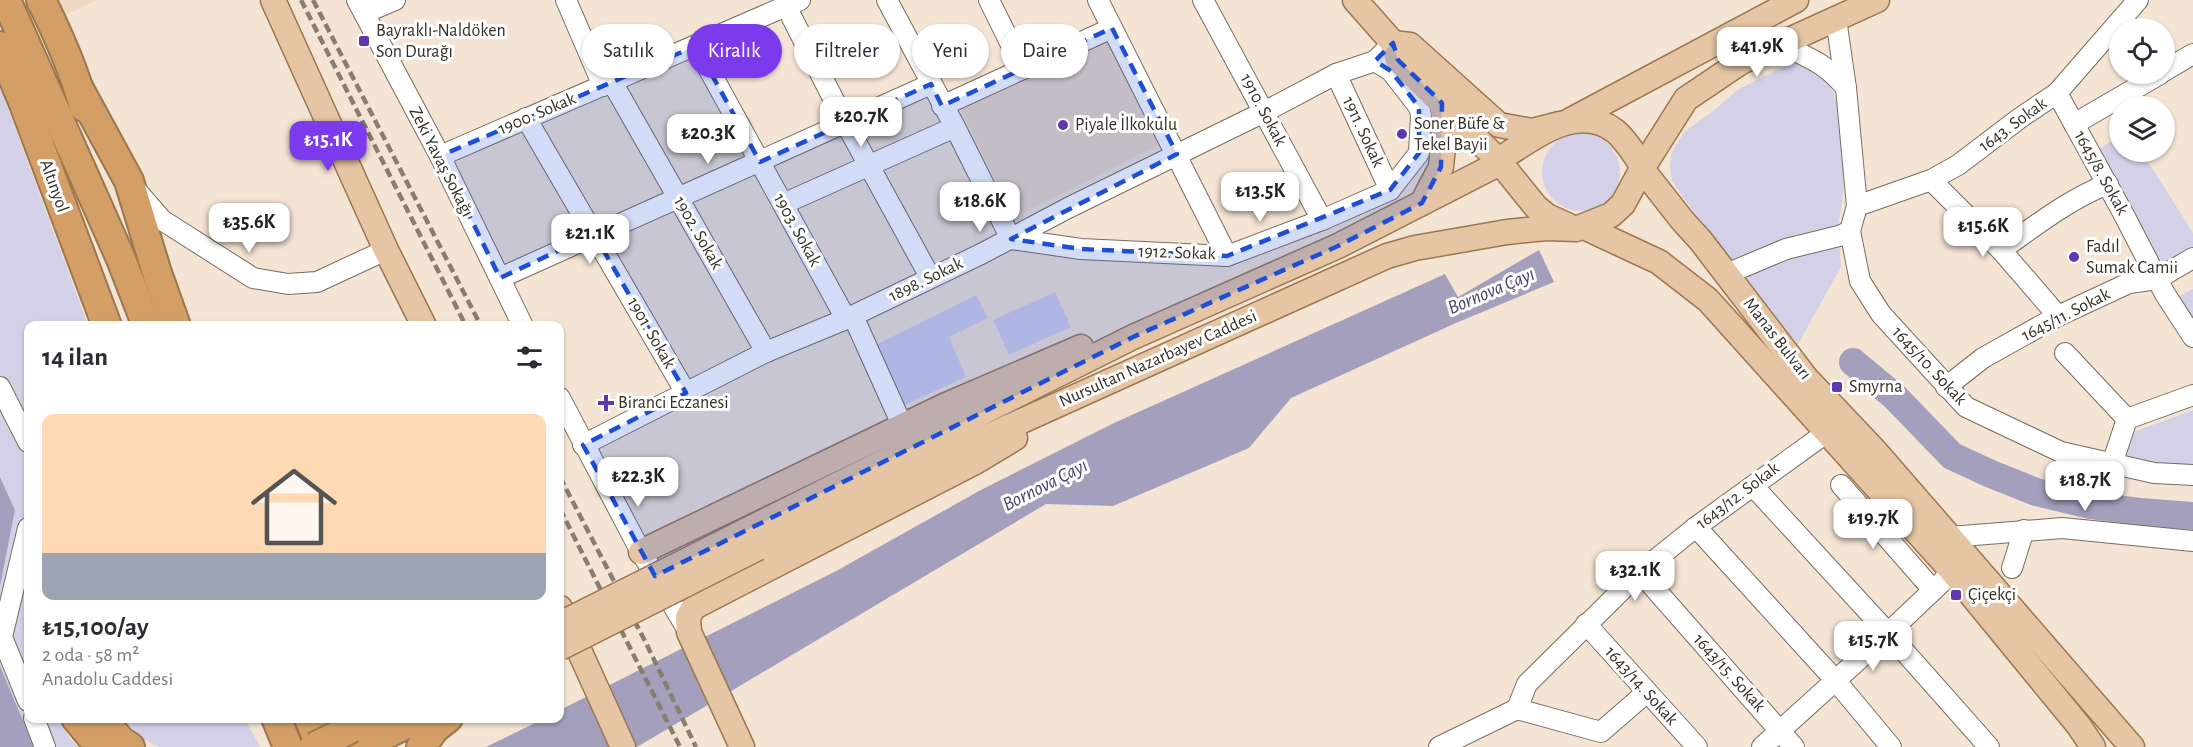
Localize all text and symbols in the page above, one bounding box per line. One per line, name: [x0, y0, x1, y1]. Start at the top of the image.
map controls: [2109, 18, 2175, 162]
button: locate: [2109, 18, 2175, 84]
place label: Bayraklı-Naldöken Son Durağı: [376, 22, 506, 61]
chip: Satılık: [582, 24, 675, 78]
chip: Kiralık: [687, 24, 782, 78]
chip: Filtreler: [794, 24, 900, 78]
chip: Yeni: [912, 24, 989, 78]
chip: Daire: [1001, 24, 1088, 78]
pin: ₺41.9K: [1708, 27, 1806, 78]
marker: Bayraklı-Naldöken Son Durağı: [357, 34, 371, 48]
text: ₺41.9K: [1731, 36, 1783, 56]
street label: 1910. Sokak: [1237, 71, 1290, 150]
street label: 1900. Sokak: [496, 89, 579, 138]
street label: 1911. Sokak: [1339, 94, 1387, 171]
street label: 1643. Sokak: [1976, 94, 2051, 156]
button: layers: [2109, 96, 2175, 162]
pin: ₺20.7K: [812, 97, 910, 148]
street label: Zeki Yavaş Sokağı: [406, 104, 476, 220]
text: ₺20.7K: [834, 106, 888, 126]
pin: ₺20.3K: [659, 114, 757, 165]
place label: Piyale İlkokulu: [1075, 114, 1177, 134]
place label: Soner Büfe & Tekel Bayii: [1414, 115, 1505, 154]
marker: Piyale İlkokulu: [1056, 118, 1070, 132]
pin: ₺15.1K: [279, 121, 377, 172]
text: ₺20.3K: [681, 123, 735, 143]
marker: Soner Büfe & Tekel Bayii: [1395, 127, 1409, 141]
street label: 1645/8. Sokak: [2071, 128, 2132, 219]
text: ₺15.1K: [304, 130, 352, 150]
street label: Altınyol: [36, 157, 72, 215]
pin: ₺13.5K: [1211, 172, 1309, 223]
text: ₺13.5K: [1235, 181, 1285, 201]
pin: ₺18.6K: [931, 182, 1029, 233]
street label: 1903. Sokak: [770, 191, 825, 270]
text: ₺18.6K: [954, 191, 1006, 211]
street label: 1902. Sokak: [670, 194, 726, 273]
pin: ₺35.6K: [200, 203, 298, 254]
pin: ₺15.6K: [1934, 207, 2032, 258]
text: ₺35.6K: [223, 212, 275, 232]
pin: ₺21.1K: [541, 214, 639, 265]
text: ₺15.6K: [1957, 216, 2009, 236]
text: ₺21.1K: [565, 223, 615, 243]
place label: Fadıl Sumak Camii: [2086, 238, 2178, 277]
street label: 1912. Sokak: [1138, 243, 1217, 263]
marker: Fadıl Sumak Camii: [2067, 250, 2081, 264]
street label: 1898. Sokak: [886, 254, 967, 306]
water label: Bornova Çayı: [1445, 264, 1537, 318]
street label: 1645/11. Sokak: [2019, 285, 2114, 345]
street label: 1901. Sokak: [624, 294, 679, 372]
street label: Manas Bulvarı: [1740, 295, 1814, 383]
street label: Nursultan Nazarbayev Caddesi: [1056, 307, 1260, 411]
street label: 1645/10. Sokak: [1888, 323, 1970, 409]
icon: filters: [513, 341, 546, 374]
text: 14 ilan: [42, 344, 108, 370]
place label: Smyrna: [1849, 378, 1902, 396]
marker: Smyrna: [1830, 380, 1844, 394]
place label: Biranci Eczanesi: [618, 394, 729, 412]
marker: Biranci Eczanesi: [599, 396, 613, 410]
icon: home: [240, 453, 348, 561]
water label: Bornova Çayı: [999, 455, 1091, 515]
pin: ₺22.3K: [589, 457, 687, 508]
street label: 1643/12. Sokak: [1693, 459, 1783, 533]
pin: ₺18.7K: [2036, 461, 2134, 512]
text: ₺22.3K: [611, 466, 665, 486]
text: ₺18.7K: [2059, 470, 2111, 490]
pin: ₺19.7K: [1824, 499, 1922, 550]
text: ₺19.7K: [1847, 508, 1899, 528]
pin: ₺32.1K: [1586, 551, 1684, 602]
text: ₺32.1K: [1610, 560, 1660, 580]
place label: Çiçekçi: [1968, 586, 2016, 604]
marker: Çiçekçi: [1949, 588, 1963, 602]
text: ₺15,100/ay: [42, 614, 149, 640]
pin: ₺15.7K: [1824, 621, 1922, 672]
text: ₺15.7K: [1848, 630, 1898, 650]
street label: 1643/15. Sokak: [1690, 631, 1769, 716]
street label: 1643/14. Sokak: [1601, 643, 1681, 729]
text: 2 oda · 58 m²: [42, 645, 139, 665]
text: Anadolu Caddesi: [42, 669, 173, 689]

